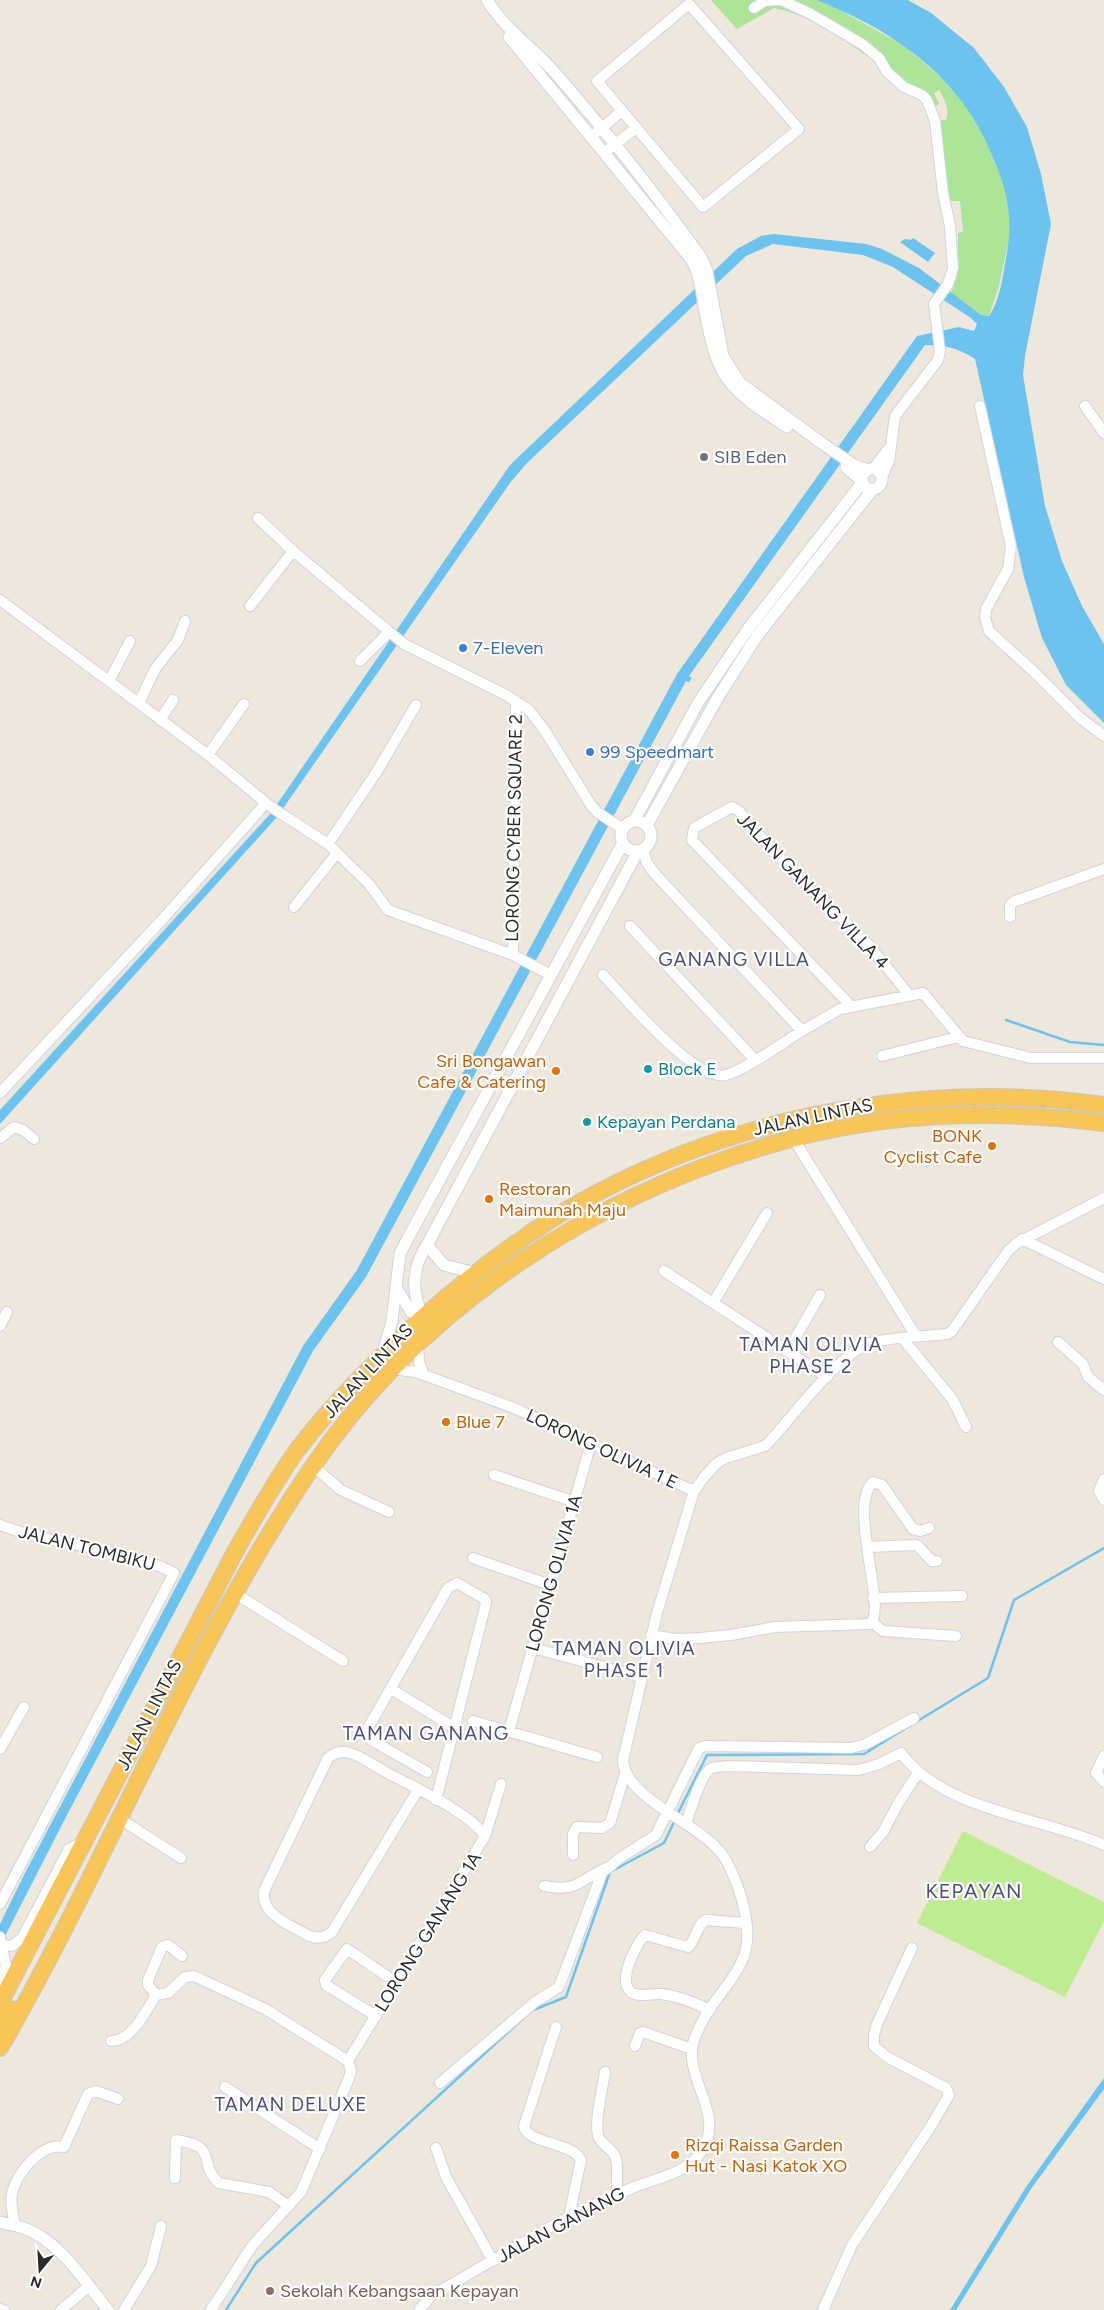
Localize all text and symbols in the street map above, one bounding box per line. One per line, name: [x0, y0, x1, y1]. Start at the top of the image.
place label: SIB Eden: [714, 446, 786, 468]
marker: SIB Eden: [698, 451, 710, 463]
place label: 7-Eleven: [473, 637, 543, 659]
marker: 7-Eleven: [457, 642, 469, 654]
street label: LORONG CYBER SQUARE 2: [501, 714, 527, 942]
place label: 99 Speedmart: [600, 741, 714, 763]
marker: 99 Speedmart: [584, 746, 596, 758]
street label: JALAN GANANG VILLA 4: [733, 808, 893, 974]
district label: GANANG VILLA: [657, 948, 811, 970]
place label: Sri Bongawan Cafe & Catering: [417, 1050, 546, 1093]
place label: Block E: [658, 1058, 717, 1080]
marker: Block E: [642, 1063, 654, 1075]
marker: Sri Bongawan Cafe & Catering: [550, 1065, 562, 1077]
street label: JALAN LINTAS: [751, 1094, 875, 1140]
place label: Kepayan Perdana: [597, 1111, 735, 1133]
marker: Kepayan Perdana: [581, 1116, 593, 1128]
place label: BONK Cyclist Cafe: [884, 1125, 982, 1168]
marker: BONK Cyclist Cafe: [986, 1140, 998, 1152]
place label: Restoran Maimunah Maju: [499, 1178, 626, 1221]
marker: Restoran Maimunah Maju: [483, 1193, 495, 1205]
street label: JALAN LINTAS: [319, 1319, 417, 1423]
district label: TAMAN OLIVIA PHASE 2: [739, 1333, 883, 1378]
street label: LORONG OLIVIA 1 E: [523, 1404, 681, 1494]
place label: Blue 7: [456, 1411, 505, 1433]
marker: Blue 7: [440, 1416, 452, 1428]
street label: LORONG OLIVIA 1A: [521, 1492, 587, 1654]
street label: JALAN TOMBIKU: [16, 1520, 158, 1576]
district label: TAMAN OLIVIA PHASE 1: [552, 1637, 696, 1682]
street label: JALAN LINTAS: [112, 1656, 186, 1774]
district label: TAMAN GANANG: [343, 1722, 509, 1745]
street label: LORONG GANANG 1A: [370, 1848, 486, 2016]
district label: KEPAYAN: [925, 1879, 1023, 1903]
district label: TAMAN DELUXE: [215, 2093, 367, 2116]
place label: Rizqi Raissa Garden Hut - Nasi Katok XO: [685, 2134, 847, 2177]
marker: Rizqi Raissa Garden Hut - Nasi Katok XO: [669, 2149, 681, 2161]
street label: JALAN GANANG: [494, 2182, 629, 2268]
north arrow: [15, 2245, 65, 2295]
text: N: [28, 2272, 44, 2292]
place label: Sekolah Kebangsaan Kepayan: [280, 2280, 519, 2302]
marker: Sekolah Kebangsaan Kepayan: [264, 2285, 276, 2297]

